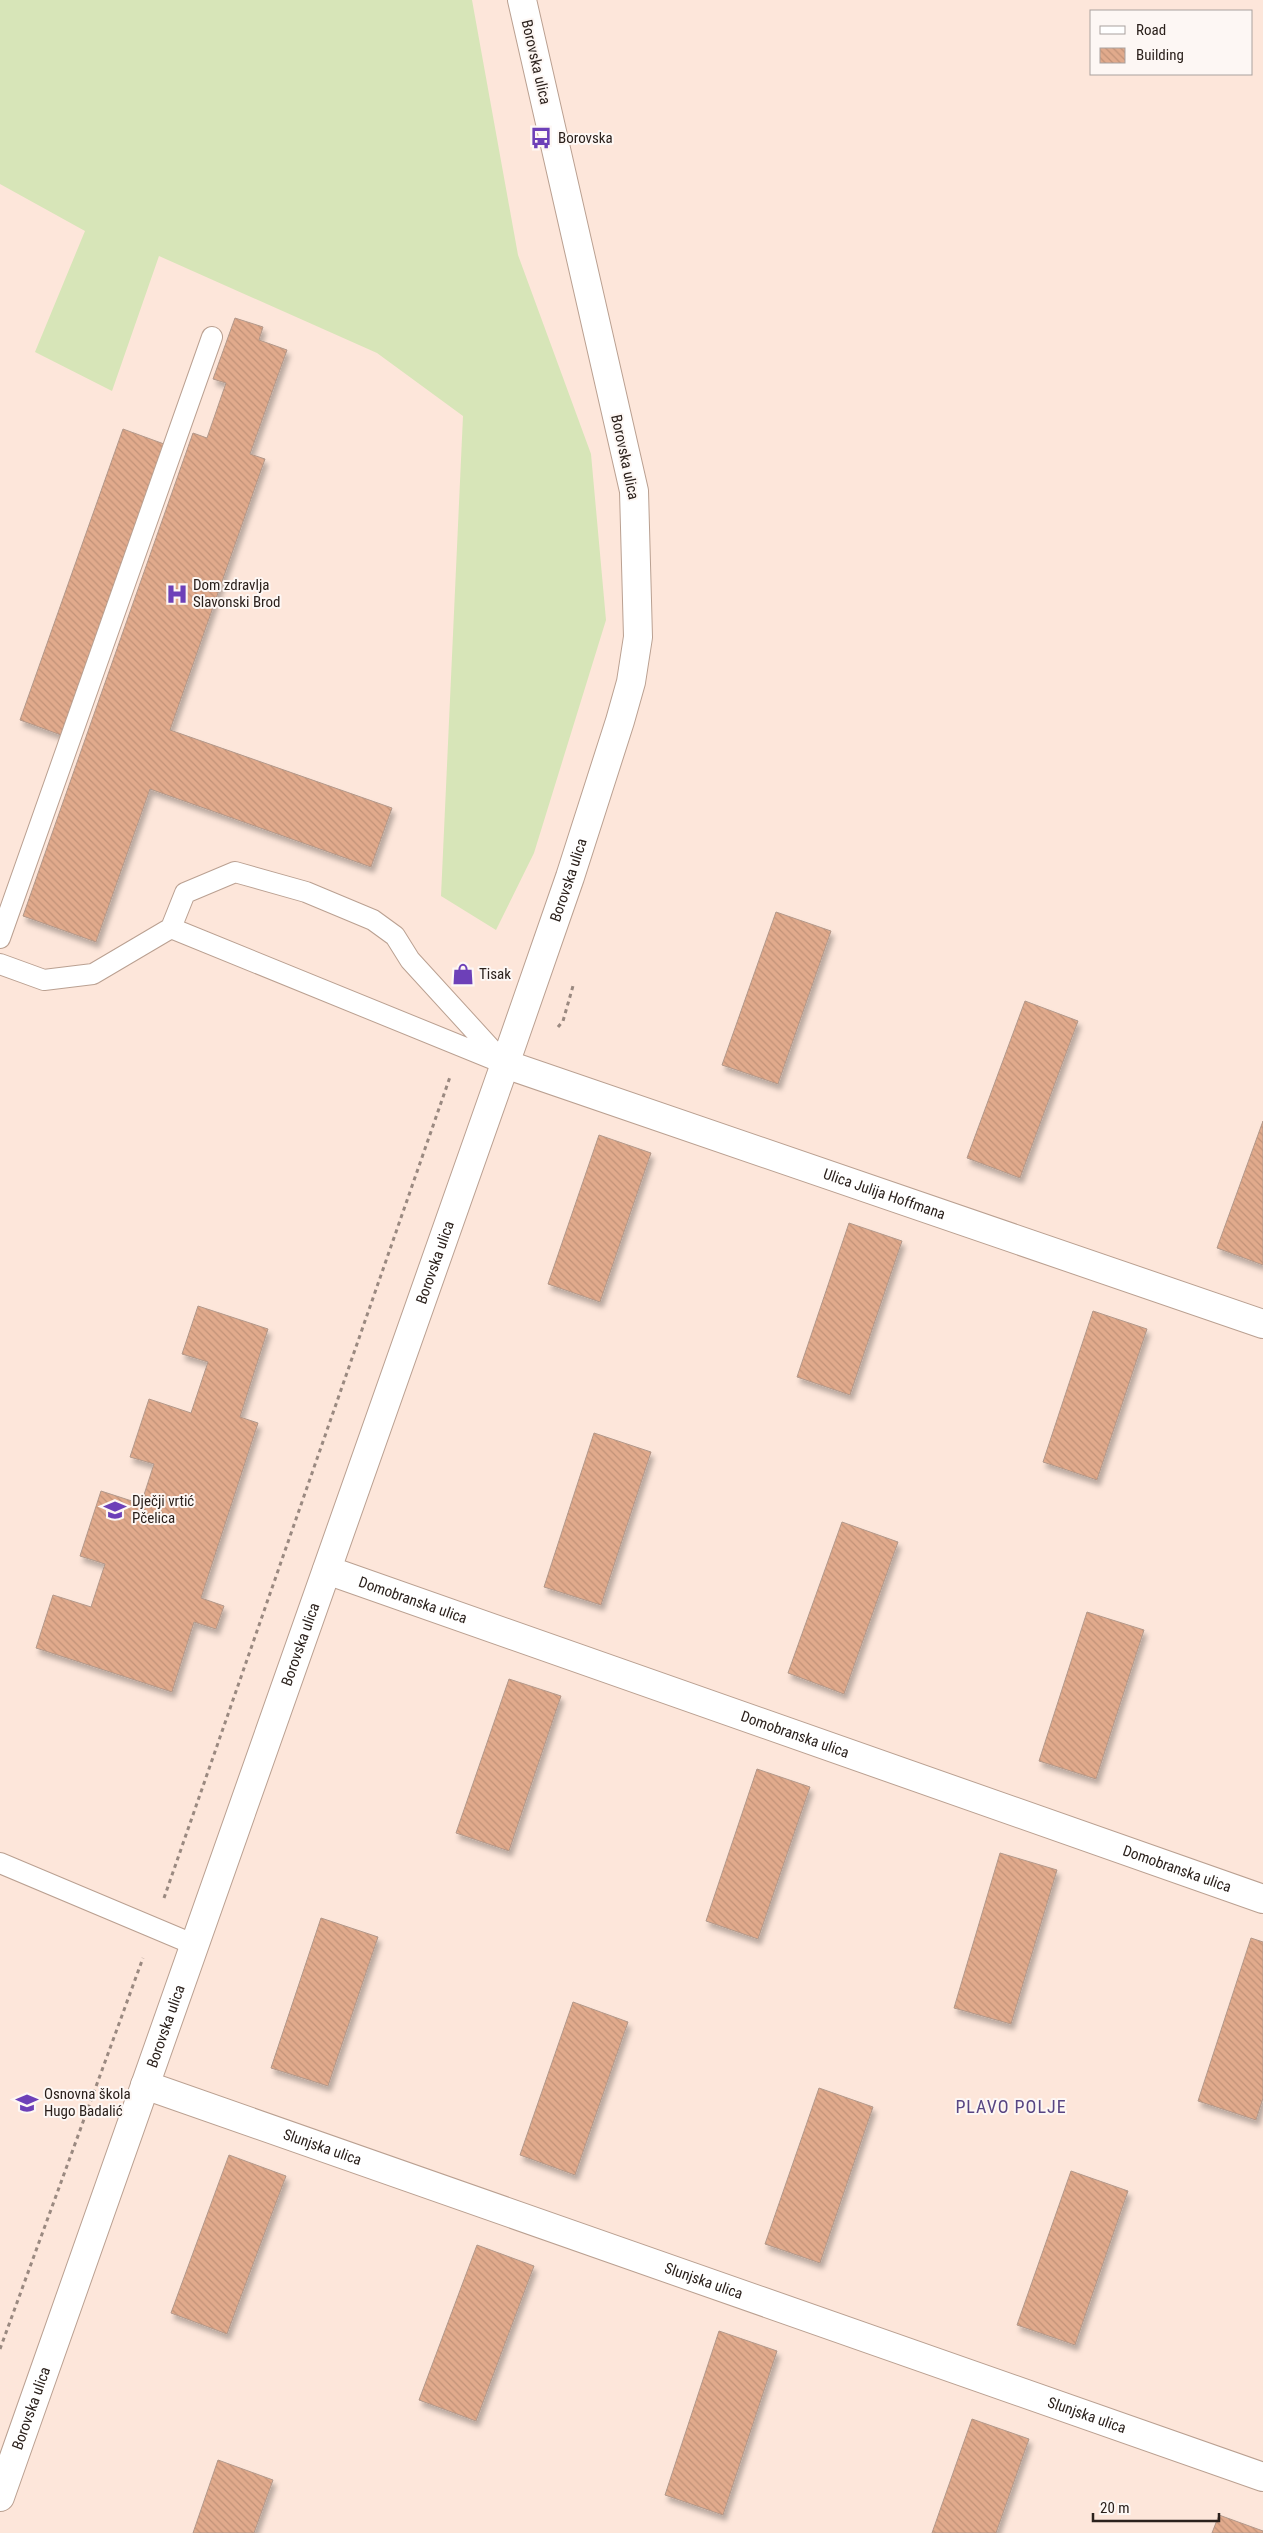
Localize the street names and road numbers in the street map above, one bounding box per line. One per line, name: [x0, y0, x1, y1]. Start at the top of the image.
street label: Borovska ulica: [518, 18, 554, 106]
street label: Borovska ulica: [607, 413, 643, 501]
street label: Borovska ulica: [546, 836, 591, 924]
street label: Ulica Julija Hoffmana: [821, 1165, 948, 1223]
street label: Borovska ulica: [412, 1219, 458, 1306]
street label: Domobranska ulica: [356, 1573, 469, 1628]
street label: Borovska ulica: [278, 1601, 323, 1688]
street label: Domobranska ulica: [738, 1707, 852, 1762]
street label: Domobranska ulica: [1120, 1841, 1234, 1896]
street label: Borovska ulica: [143, 1983, 189, 2070]
street label: Slunjska ulica: [281, 2125, 364, 2169]
street label: Slunjska ulica: [662, 2259, 745, 2303]
street label: Borovska ulica: [8, 2365, 54, 2452]
street label: Slunjska ulica: [1045, 2393, 1128, 2437]

